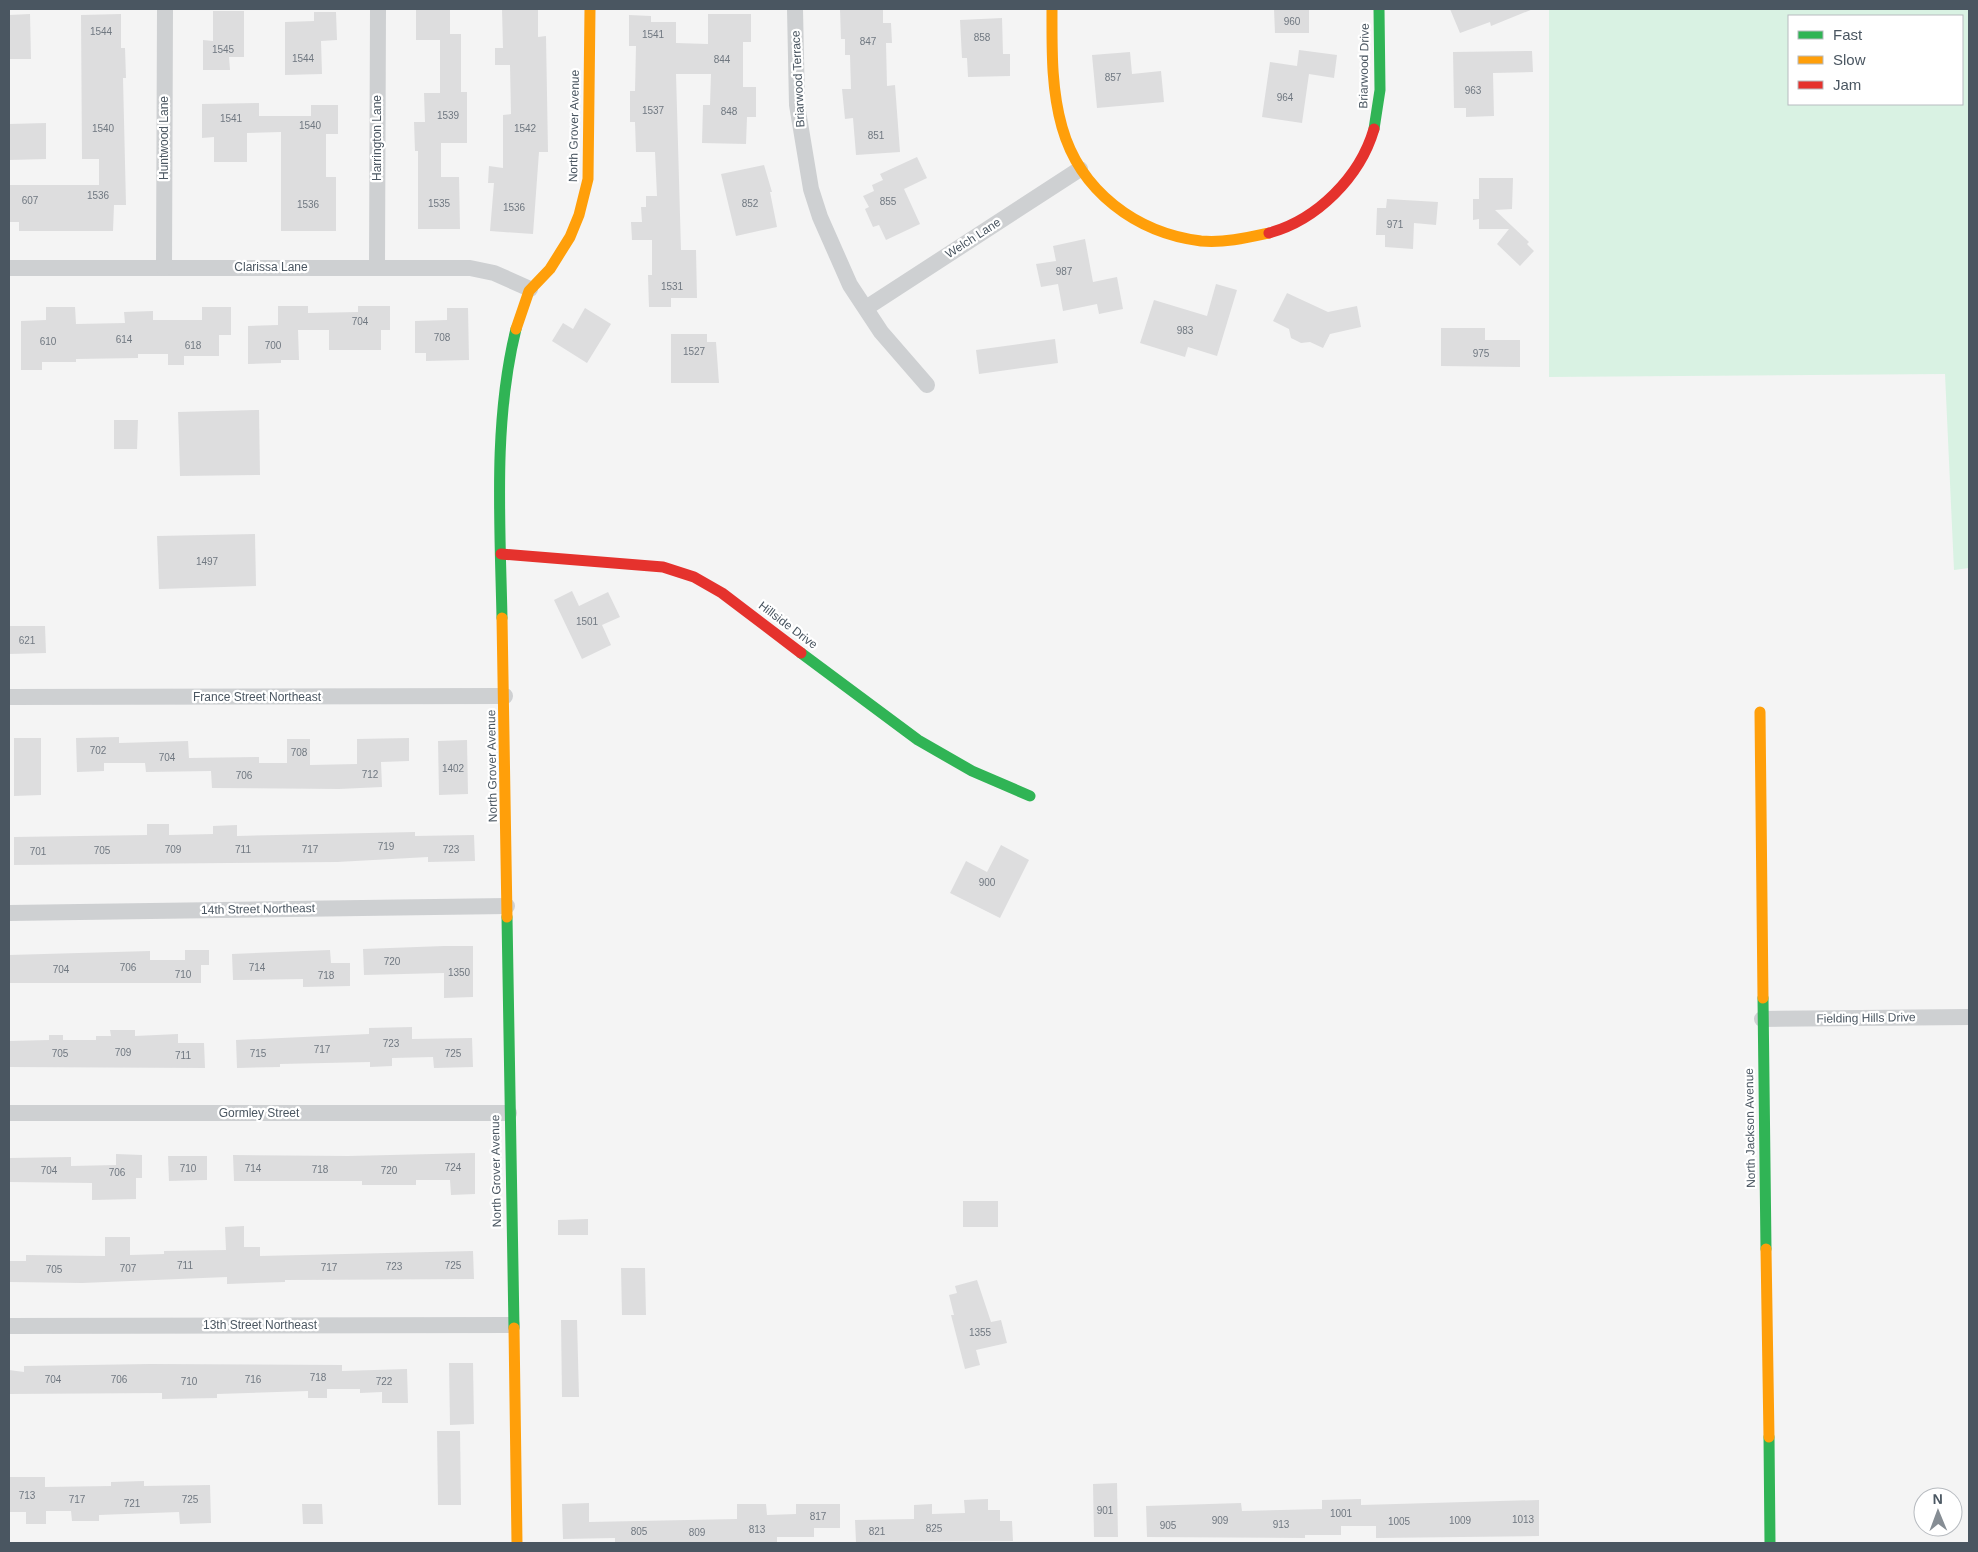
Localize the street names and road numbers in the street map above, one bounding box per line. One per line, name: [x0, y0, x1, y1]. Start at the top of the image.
street label: Briarwood Drive: [1356, 23, 1372, 109]
street label: Briarwood Terrace: [788, 30, 808, 128]
street label: North Grover Avenue: [566, 69, 582, 182]
street label: Harrington Lane: [370, 95, 384, 181]
street label: Huntwood Lane: [157, 96, 171, 180]
street label: Welch Lane: [943, 215, 1004, 261]
street label: Clarissa Lane: [234, 260, 308, 274]
street label: Hillside Drive: [756, 598, 820, 652]
street label: France Street Northeast: [193, 690, 322, 704]
street label: North Grover Avenue: [484, 709, 500, 822]
street label: 14th Street Northeast: [201, 901, 316, 917]
street label: Fielding Hills Drive: [1816, 1010, 1916, 1026]
street label: North Jackson Avenue: [1742, 1068, 1758, 1188]
street label: Gormley Street: [219, 1106, 300, 1120]
street label: North Grover Avenue: [488, 1114, 504, 1227]
street label: 13th Street Northeast: [203, 1318, 318, 1332]

